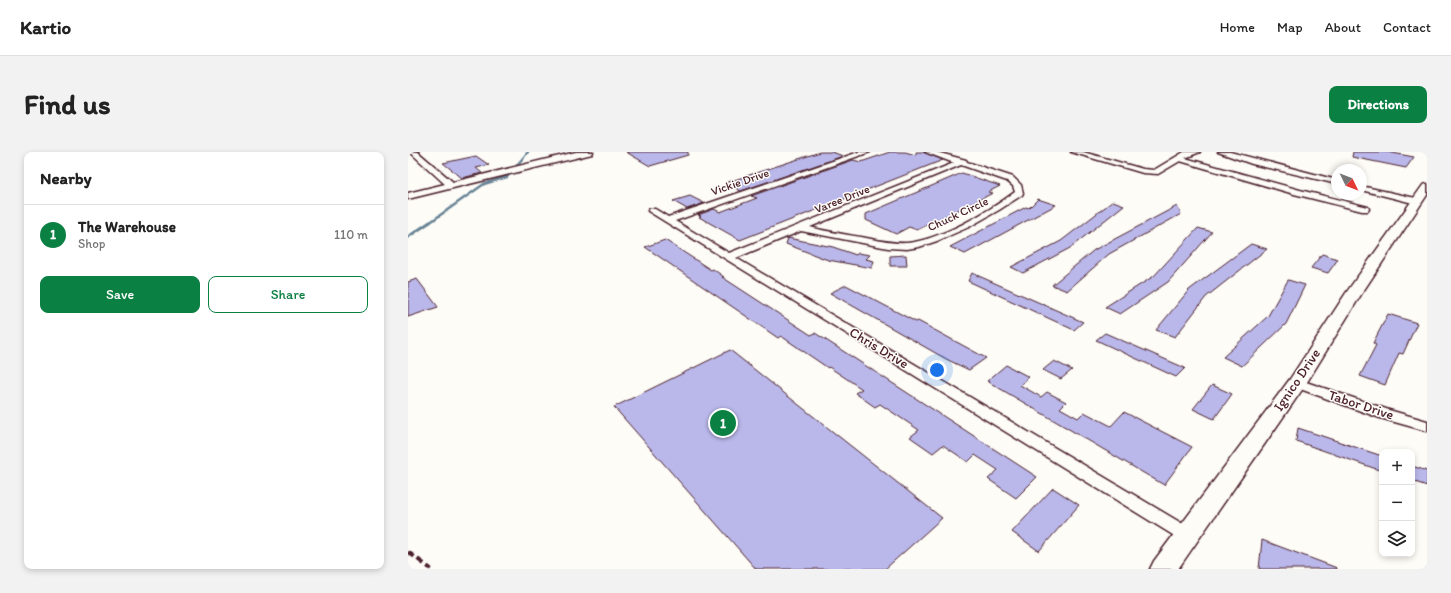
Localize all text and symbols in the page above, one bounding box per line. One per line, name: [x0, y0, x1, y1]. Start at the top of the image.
text: Kartio: [20, 16, 71, 39]
text: Home: [1220, 19, 1255, 36]
text: Map: [1277, 19, 1303, 36]
text: About: [1325, 19, 1361, 36]
text: Contact: [1383, 19, 1431, 36]
button: Directions: [1329, 86, 1427, 123]
text: Find us: [24, 87, 111, 121]
north arrow: [1331, 164, 1367, 200]
street label: Vickie Drive: [709, 165, 771, 198]
text: Nearby: [40, 168, 92, 188]
street label: Varee Drive: [812, 181, 872, 216]
street label: Chuck Circle: [925, 194, 991, 234]
text: The Warehouse: [78, 218, 176, 236]
text: 1: [50, 227, 56, 242]
text: 110 m: [334, 227, 368, 242]
text: Shop: [78, 236, 105, 251]
button: Save: [40, 276, 200, 313]
button: Share: [208, 276, 368, 313]
street label: Chris Drive: [846, 324, 912, 372]
street label: Ignico Drive: [1270, 345, 1324, 415]
your location: [927, 360, 947, 380]
street label: Tabor Drive: [1326, 386, 1396, 424]
pin: 1: [710, 408, 736, 438]
map controls: [1379, 449, 1415, 557]
button: +: [1379, 449, 1415, 485]
button: −: [1379, 485, 1415, 521]
button: layers: [1379, 521, 1415, 557]

